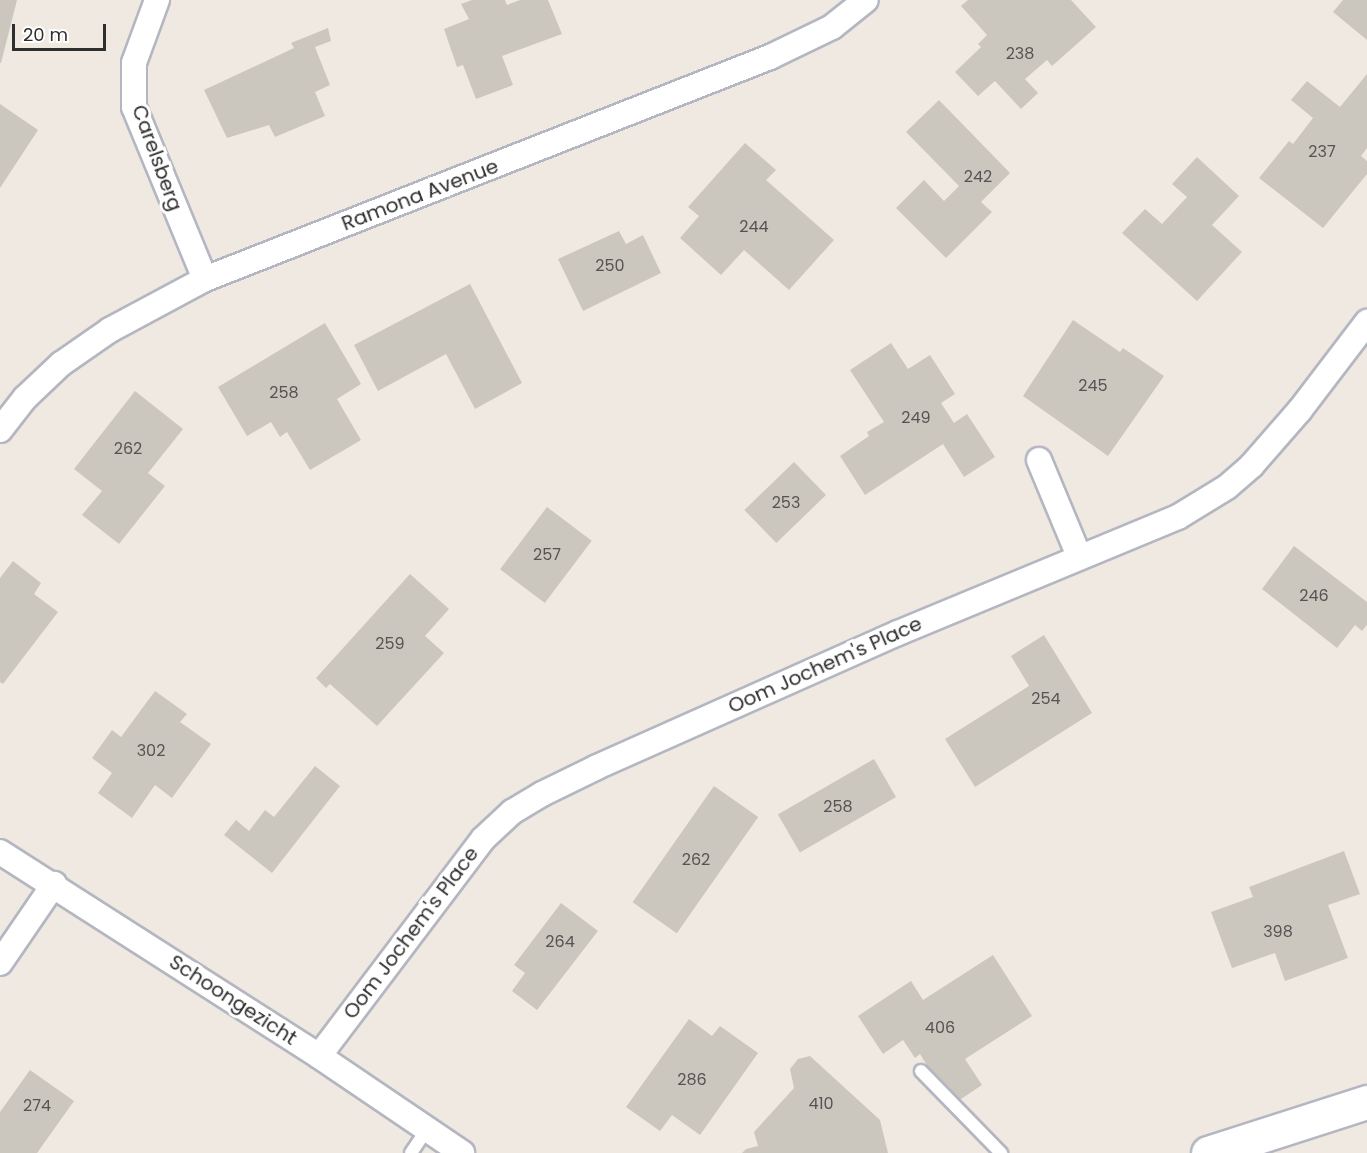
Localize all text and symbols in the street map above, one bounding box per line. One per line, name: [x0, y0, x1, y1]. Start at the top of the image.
scale bar: [15, 12, 110, 50]
text: 20 m: [23, 22, 68, 47]
house number: 238: [1006, 44, 1034, 64]
street label: Carelsberg: [127, 102, 187, 214]
house number: 237: [1308, 142, 1336, 162]
street label: Ramona Avenue: [338, 154, 502, 236]
house number: 242: [964, 167, 992, 187]
house number: 244: [739, 217, 769, 237]
house number: 250: [595, 256, 625, 276]
house number: 245: [1078, 376, 1108, 396]
house number: 258: [269, 383, 299, 403]
house number: 249: [901, 408, 931, 428]
house number: 262: [114, 439, 142, 459]
house number: 253: [772, 493, 800, 513]
house number: 257: [533, 545, 561, 565]
house number: 246: [1299, 586, 1329, 606]
street label: Oom Jochem's Place: [725, 611, 925, 719]
house number: 259: [375, 634, 405, 654]
house number: 254: [1031, 689, 1061, 709]
house number: 302: [137, 741, 165, 761]
house number: 258: [823, 797, 853, 817]
street label: Oom Jochem's Place: [338, 842, 484, 1024]
house number: 262: [682, 850, 710, 870]
house number: 398: [1263, 922, 1293, 942]
house number: 264: [545, 932, 575, 952]
street label: Schoongezicht: [165, 950, 301, 1050]
house number: 406: [925, 1018, 955, 1038]
house number: 286: [677, 1070, 707, 1090]
house number: 410: [808, 1094, 834, 1114]
house number: 274: [23, 1096, 51, 1116]

